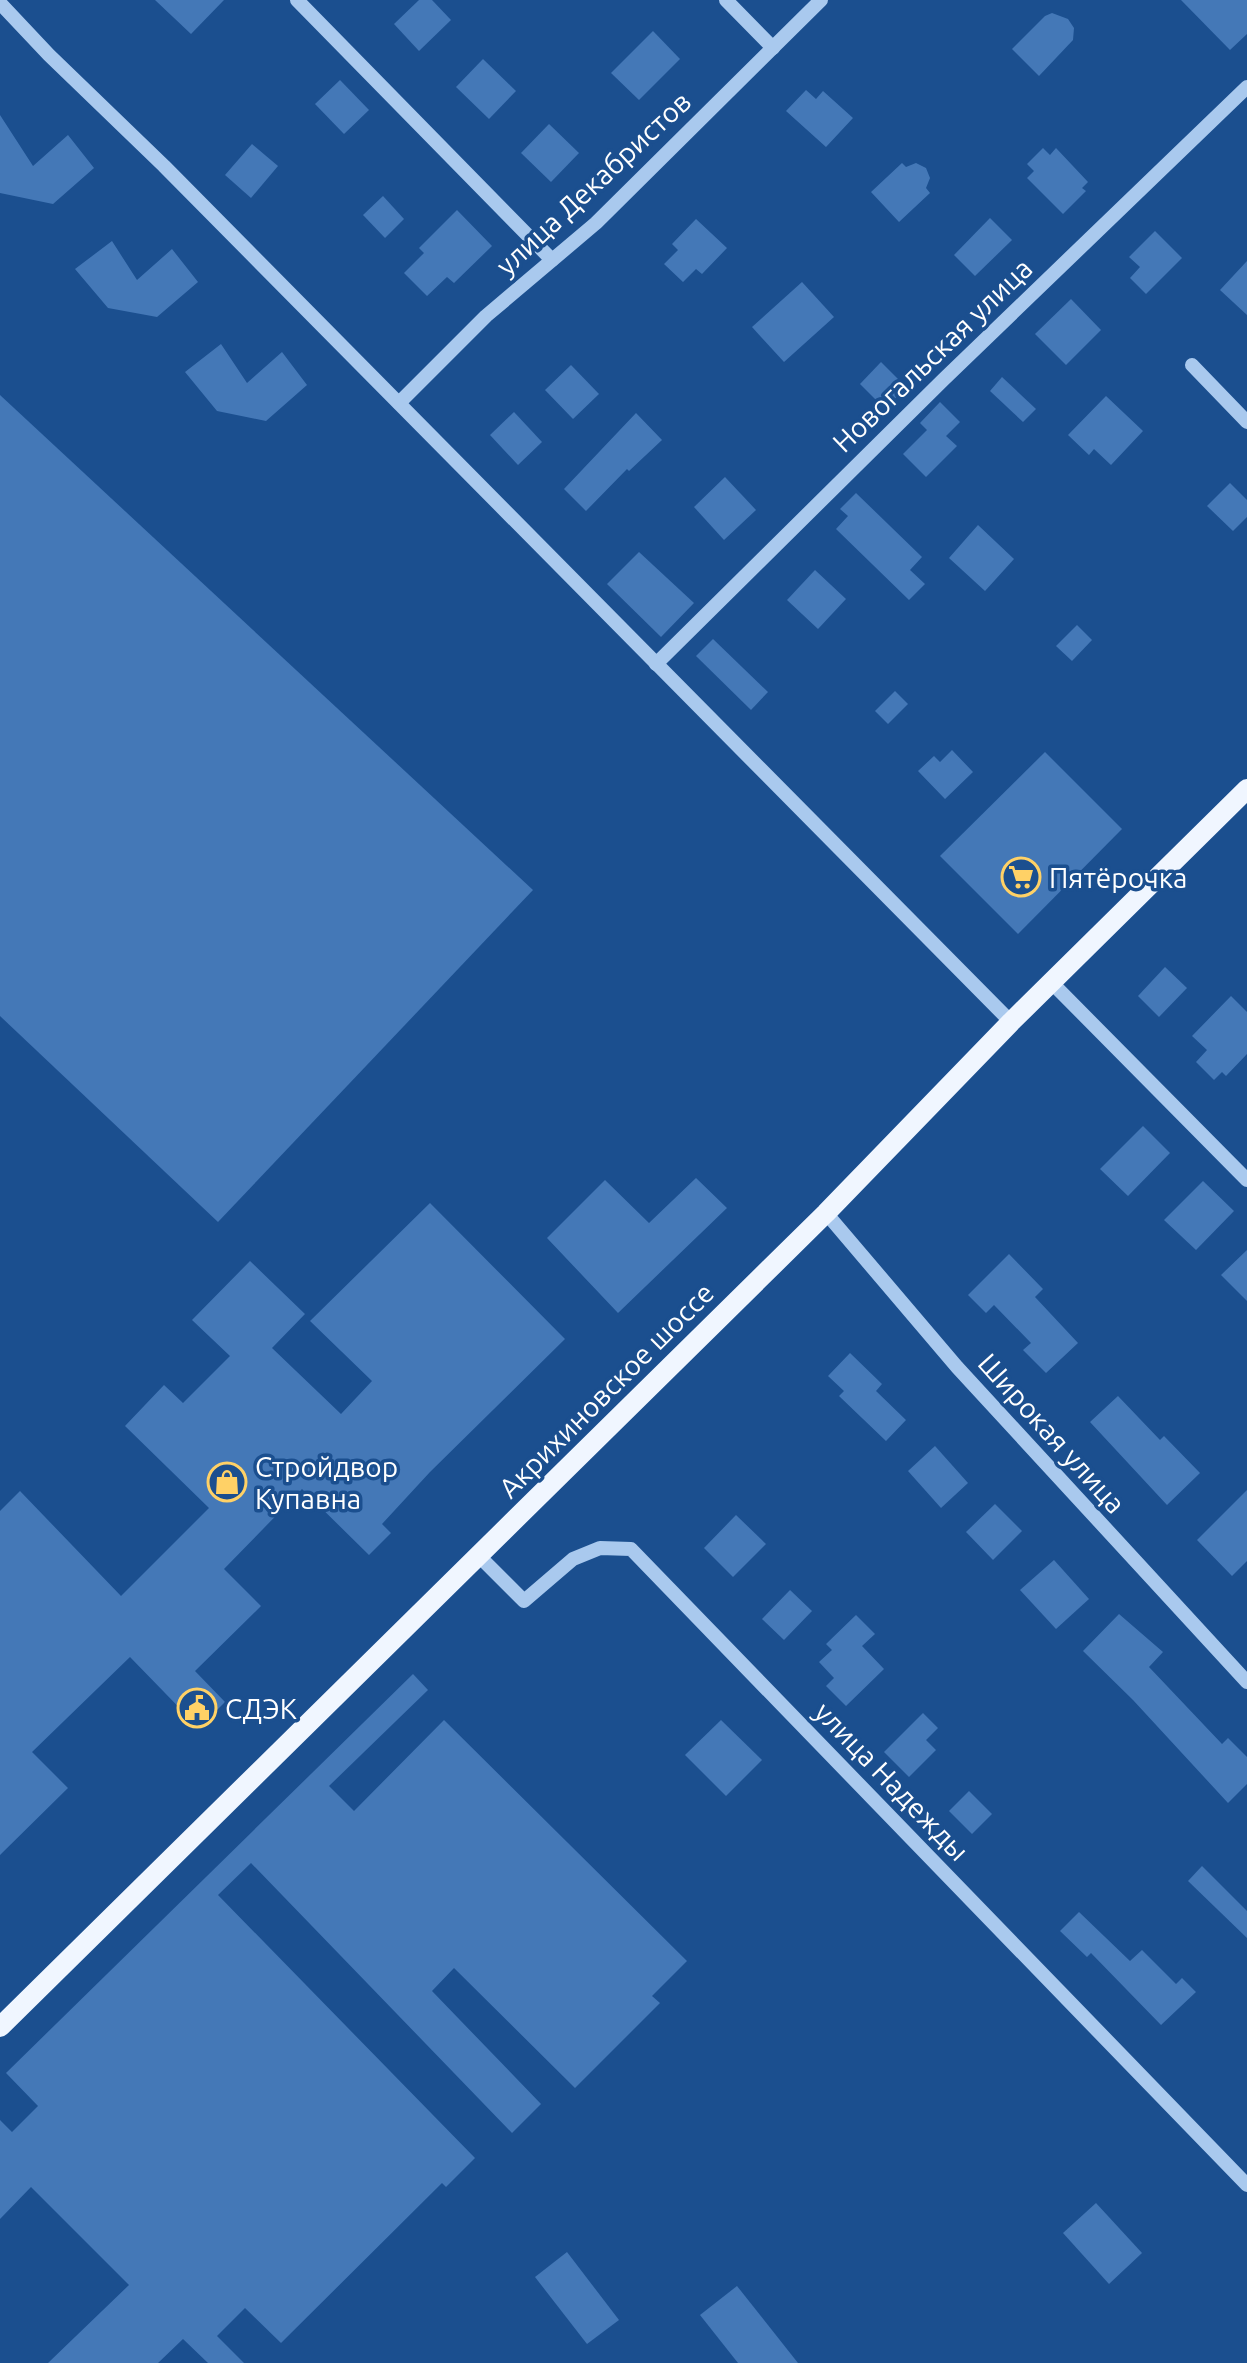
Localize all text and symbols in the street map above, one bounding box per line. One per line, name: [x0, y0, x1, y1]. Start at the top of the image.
street label: улица Декабристов: [490, 85, 696, 281]
street label: Новогальская улица: [826, 252, 1038, 458]
supermarket icon: Пятёрочка: [1000, 856, 1042, 898]
place label: Пятёрочка: [1049, 862, 1188, 893]
street label: Акрихиновское шоссе: [492, 1276, 720, 1504]
street label: Широкая улица: [972, 1347, 1132, 1519]
place label: Стройдвор Купавна: [255, 1451, 398, 1514]
shop icon: Стройдвор Купавна: [206, 1461, 248, 1503]
public building icon: СДЭК: [176, 1687, 218, 1729]
place label: СДЭК: [225, 1693, 297, 1724]
street label: улица Надежды: [809, 1696, 975, 1866]

